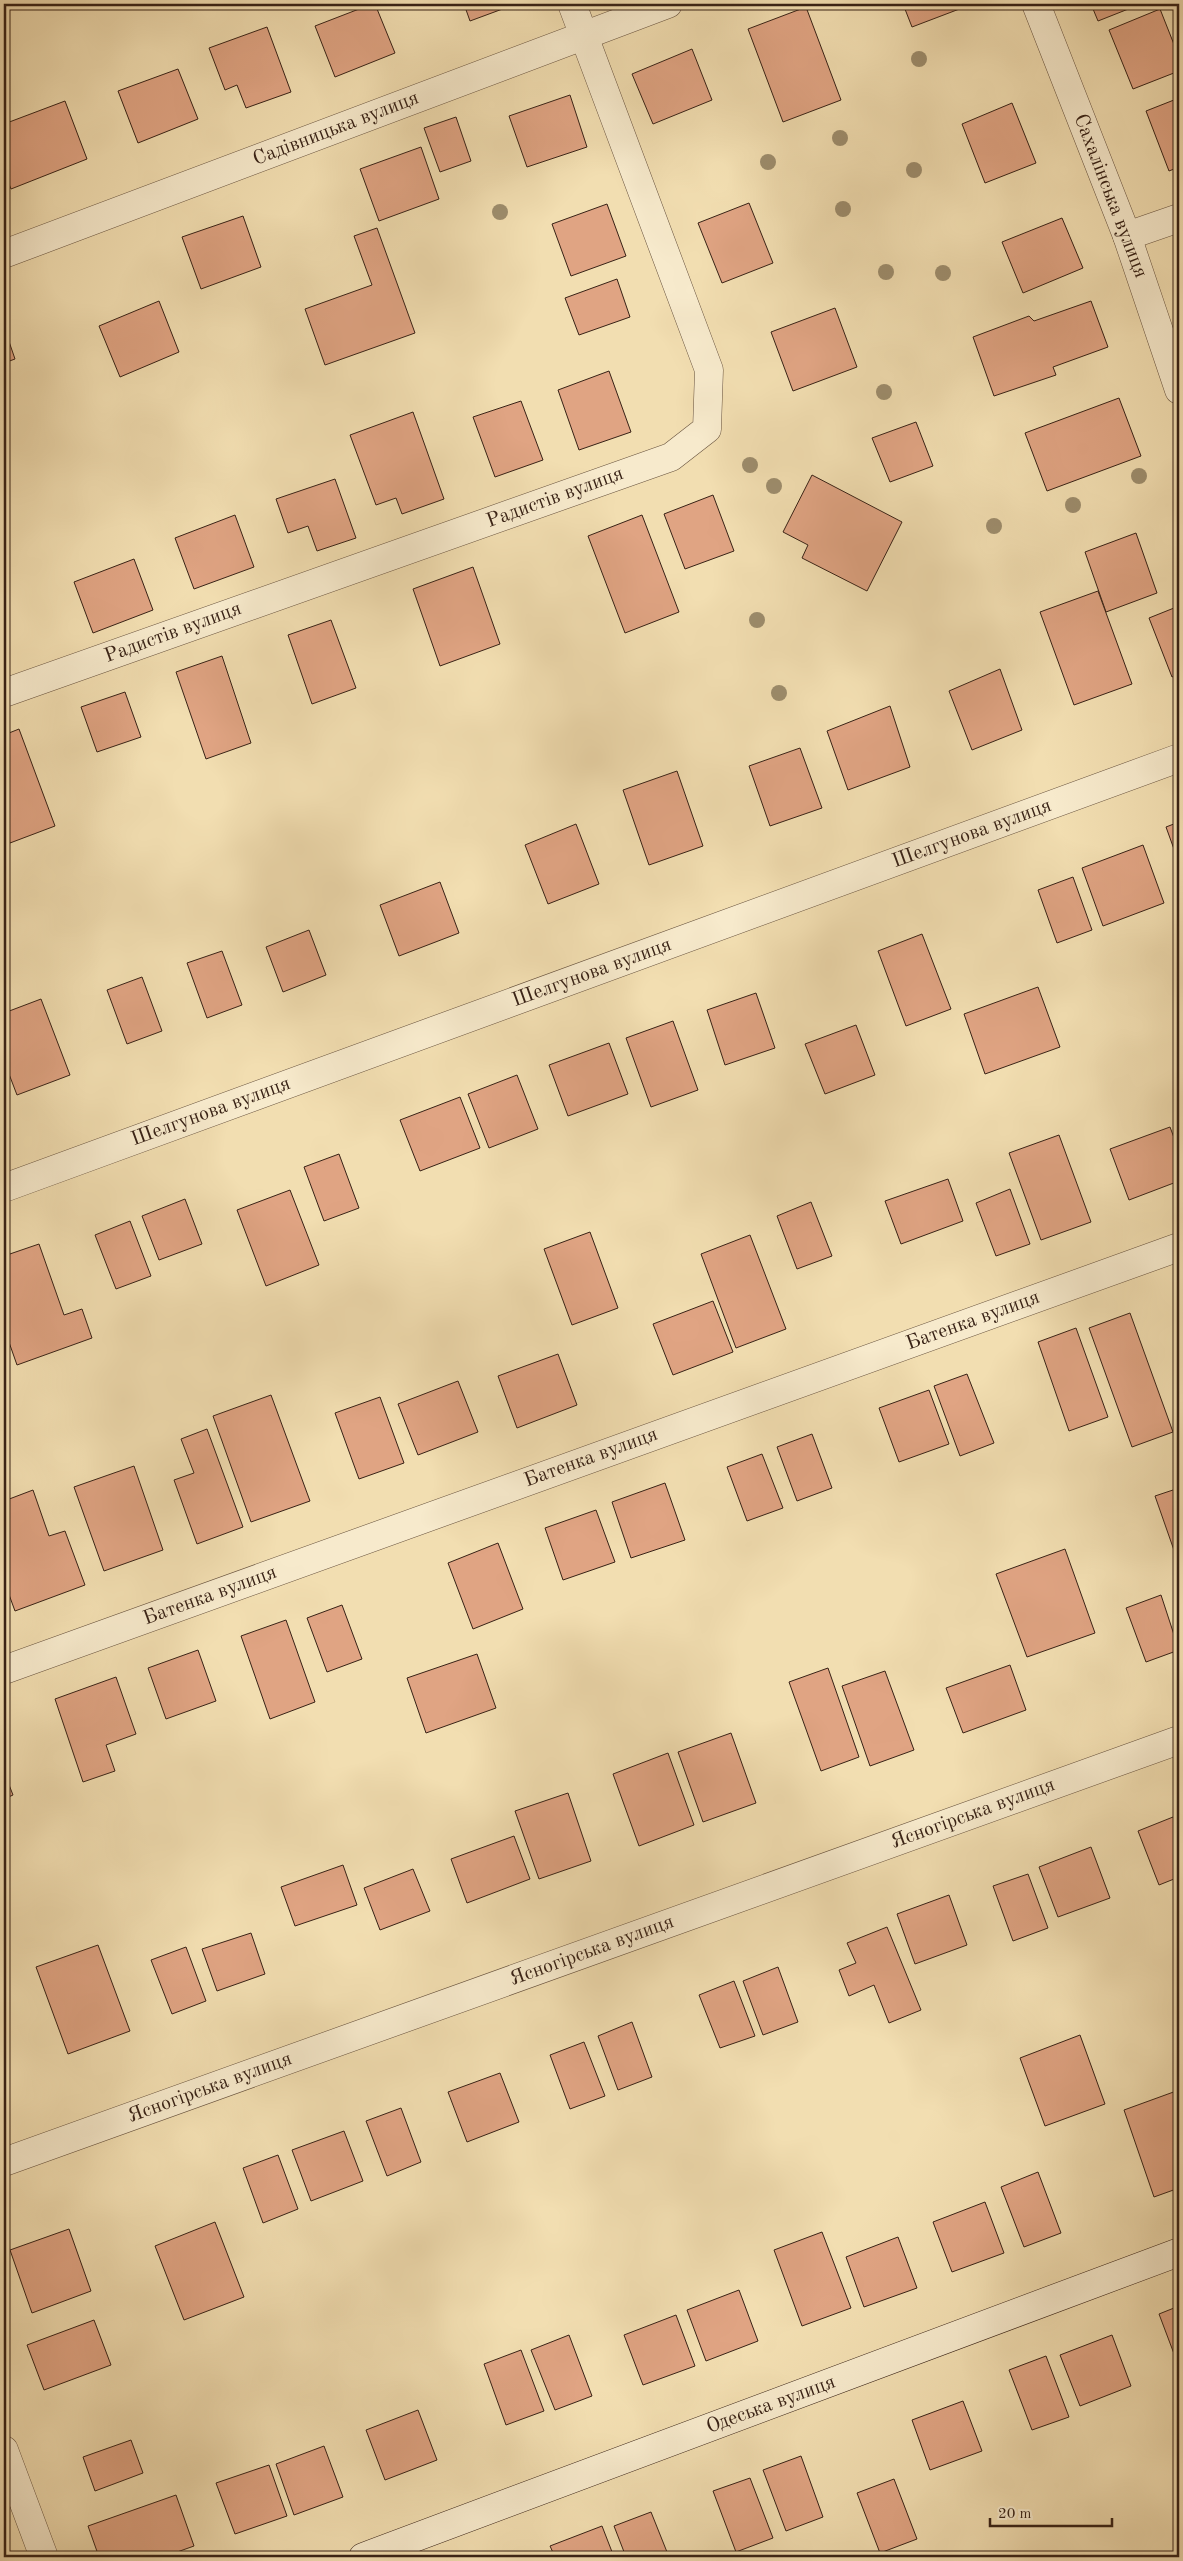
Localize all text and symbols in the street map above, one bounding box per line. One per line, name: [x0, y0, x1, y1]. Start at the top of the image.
street label: Садівницька вулиця: [250, 88, 422, 170]
street label: Сахалінська вулиця: [1070, 111, 1150, 281]
street label: Радистів вулиця: [484, 464, 626, 532]
street label: Радистів вулиця: [102, 599, 244, 667]
street label: Шелгунова вулиця: [890, 796, 1054, 872]
street label: Шелгунова вулиця: [510, 935, 674, 1011]
street label: Шелгунова вулиця: [129, 1074, 293, 1150]
street label: Батенка вулиця: [904, 1288, 1042, 1354]
street label: Батенка вулиця: [522, 1425, 660, 1491]
street label: Батенка вулиця: [141, 1563, 279, 1629]
street label: Ясногірська вулиця: [888, 1775, 1058, 1853]
street label: Ясногірська вулиця: [507, 1912, 677, 1990]
street label: Ясногірська вулиця: [125, 2049, 295, 2127]
street label: Одеська вулиця: [704, 2372, 838, 2438]
scale bar: [990, 2496, 1113, 2528]
text: 20 m: [998, 2507, 1032, 2522]

